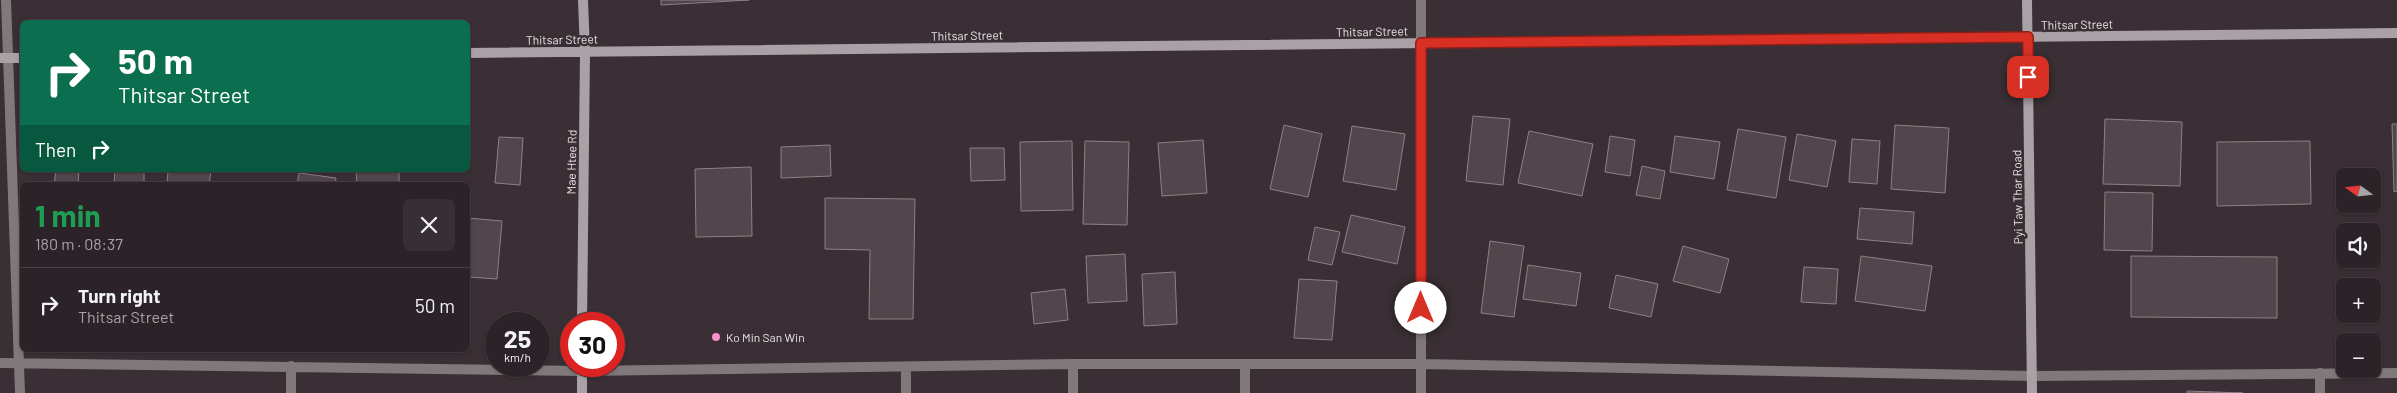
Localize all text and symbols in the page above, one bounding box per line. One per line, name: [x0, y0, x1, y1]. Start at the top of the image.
street label: Thitsar Street: [2041, 16, 2113, 32]
street label: Thitsar Street: [1336, 23, 1408, 39]
street label: Thitsar Street: [931, 27, 1003, 43]
street label: Thitsar Street: [526, 31, 598, 47]
text: 50 m: [118, 39, 193, 81]
icon: right: [35, 40, 100, 105]
pin: [2007, 56, 2049, 98]
icon: arrive: [2014, 63, 2042, 91]
text: Thitsar Street: [118, 81, 250, 107]
street label: Mae Htee Rd: [563, 130, 579, 194]
icon: right: [86, 135, 114, 163]
text: Then: [35, 138, 76, 161]
street label: Pyi Taw Thar Road: [2009, 150, 2025, 244]
north arrow: [2336, 168, 2381, 212]
map controls: [2336, 168, 2381, 378]
text: 1 min: [35, 197, 101, 233]
button: close: [403, 199, 455, 251]
button: sound: [2336, 223, 2381, 268]
text: 180 m · 08:37: [35, 234, 123, 253]
button: +: [2336, 278, 2381, 323]
position arrow: [1394, 281, 1446, 333]
text: Turn right: [78, 284, 160, 307]
icon: right: [35, 291, 63, 319]
text: 50 m: [415, 294, 455, 317]
text: Thitsar Street: [78, 307, 174, 326]
speed limit sign: 30: [560, 312, 625, 377]
text: 25: [504, 323, 531, 353]
place label: Ko Min San Win: [726, 330, 805, 344]
marker: Ko Min San Win: [710, 331, 722, 343]
button: −: [2336, 333, 2381, 378]
text: km/h: [504, 350, 531, 364]

